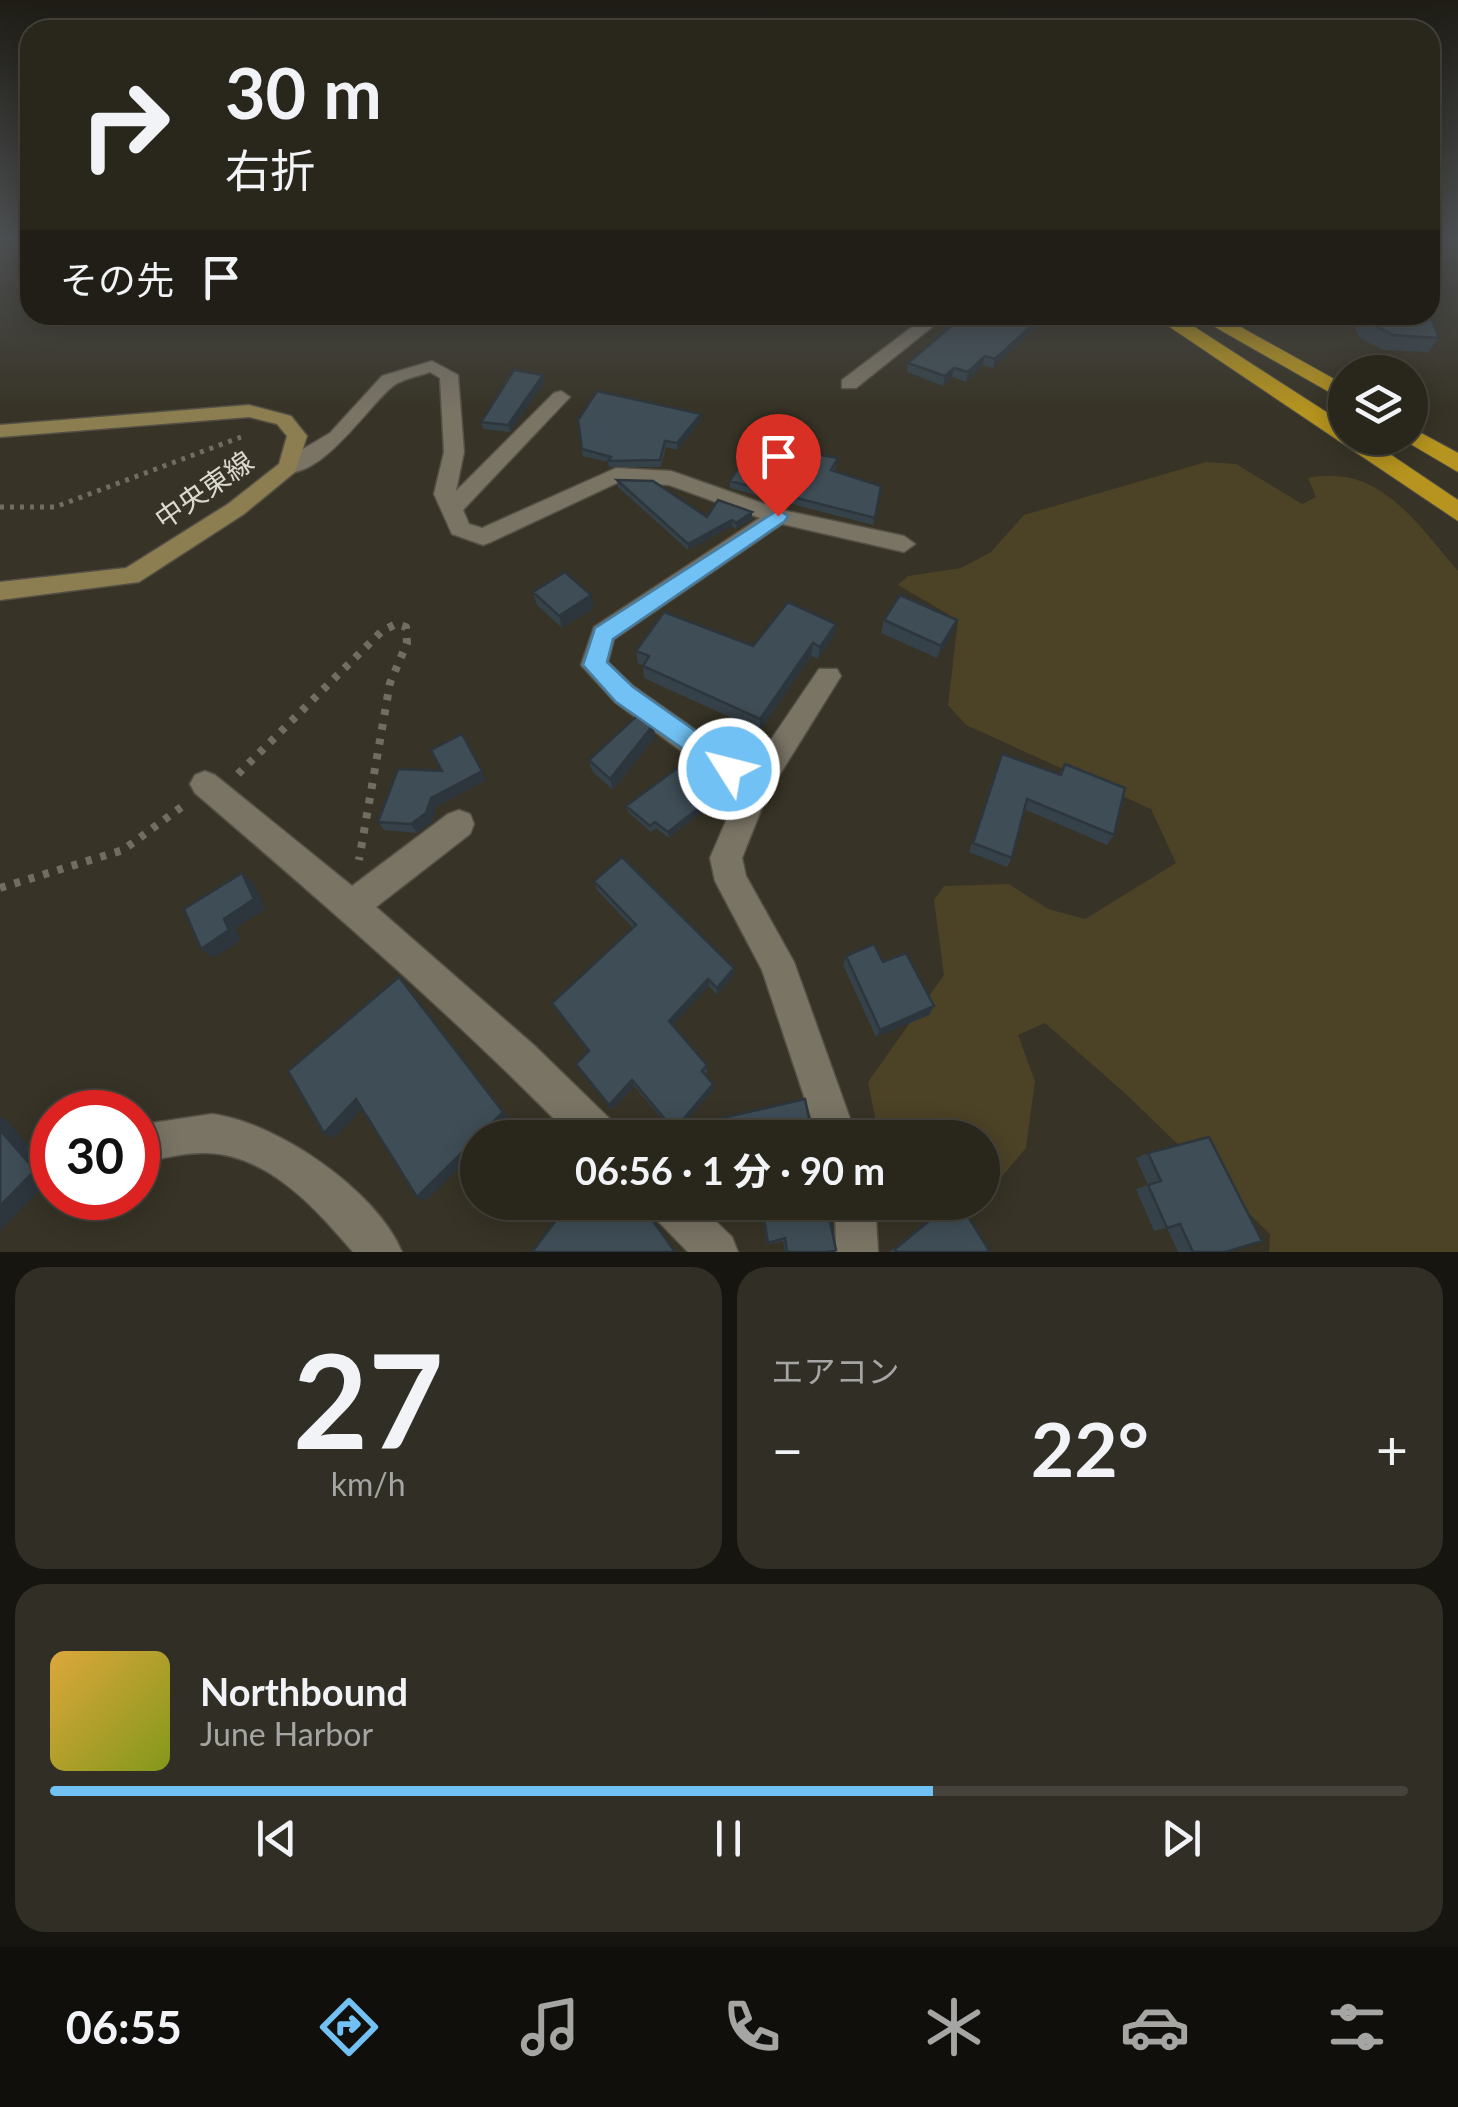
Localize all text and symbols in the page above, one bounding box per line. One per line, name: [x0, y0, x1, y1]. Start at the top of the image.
text: 30 m: [225, 50, 382, 134]
icon: right: [60, 60, 190, 190]
text: 右折: [225, 143, 315, 197]
icon: arrive: [194, 250, 249, 305]
text: その先: [60, 256, 174, 302]
map controls: [1328, 355, 1428, 455]
button: layers: [1328, 355, 1428, 455]
pin: [736, 414, 821, 517]
icon: arrive: [751, 429, 806, 484]
street label: 中央東線: [148, 443, 259, 535]
position arrow: [677, 717, 781, 821]
speed limit sign: 30: [30, 1090, 160, 1220]
text: 06:56 · 1 分 · 90 m: [575, 1147, 885, 1193]
text: 27: [293, 1321, 444, 1477]
text: エアコン: [772, 1351, 900, 1390]
text: 22°: [1031, 1403, 1149, 1493]
text: −: [772, 1416, 803, 1482]
text: +: [1376, 1416, 1408, 1482]
text: km/h: [331, 1464, 406, 1503]
text: Northbound: [200, 1668, 408, 1714]
text: June Harbor: [200, 1714, 373, 1753]
icon: previous: [249, 1811, 304, 1866]
icon: pause: [701, 1811, 756, 1866]
icon: next: [1154, 1811, 1209, 1866]
icon: directions: [314, 1992, 384, 2062]
icon: music: [515, 1992, 585, 2062]
icon: phone: [717, 1992, 787, 2062]
icon: climate: [919, 1992, 989, 2062]
icon: car: [1120, 1992, 1190, 2062]
icon: filters: [1322, 1992, 1392, 2062]
text: 06:55: [66, 2000, 182, 2054]

